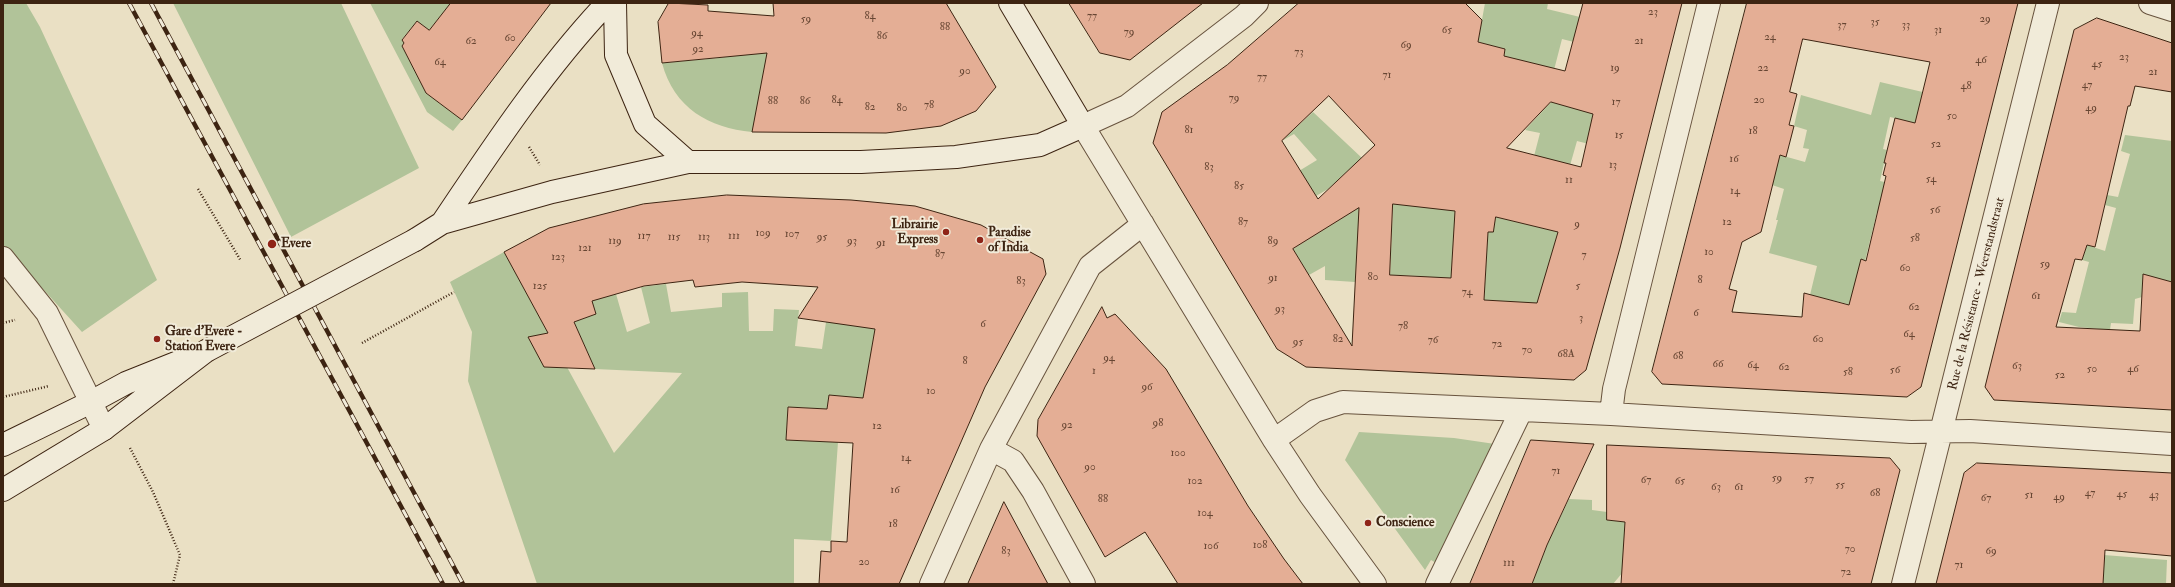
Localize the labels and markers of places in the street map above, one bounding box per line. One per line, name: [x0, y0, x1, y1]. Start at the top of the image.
place label: Librairie Express: [892, 217, 938, 248]
place label: Paradise of India: [988, 225, 1031, 256]
marker: Librairie Express: [941, 227, 951, 237]
marker: Paradise of India: [975, 235, 985, 245]
place label: Evere: [281, 236, 311, 252]
marker: Evere: [266, 238, 278, 250]
place label: Gare d'Evere - Station Evere: [165, 324, 242, 355]
marker: Gare d'Evere - Station Evere: [152, 334, 162, 344]
place label: Conscience: [1376, 515, 1434, 531]
marker: Conscience: [1363, 518, 1373, 528]

